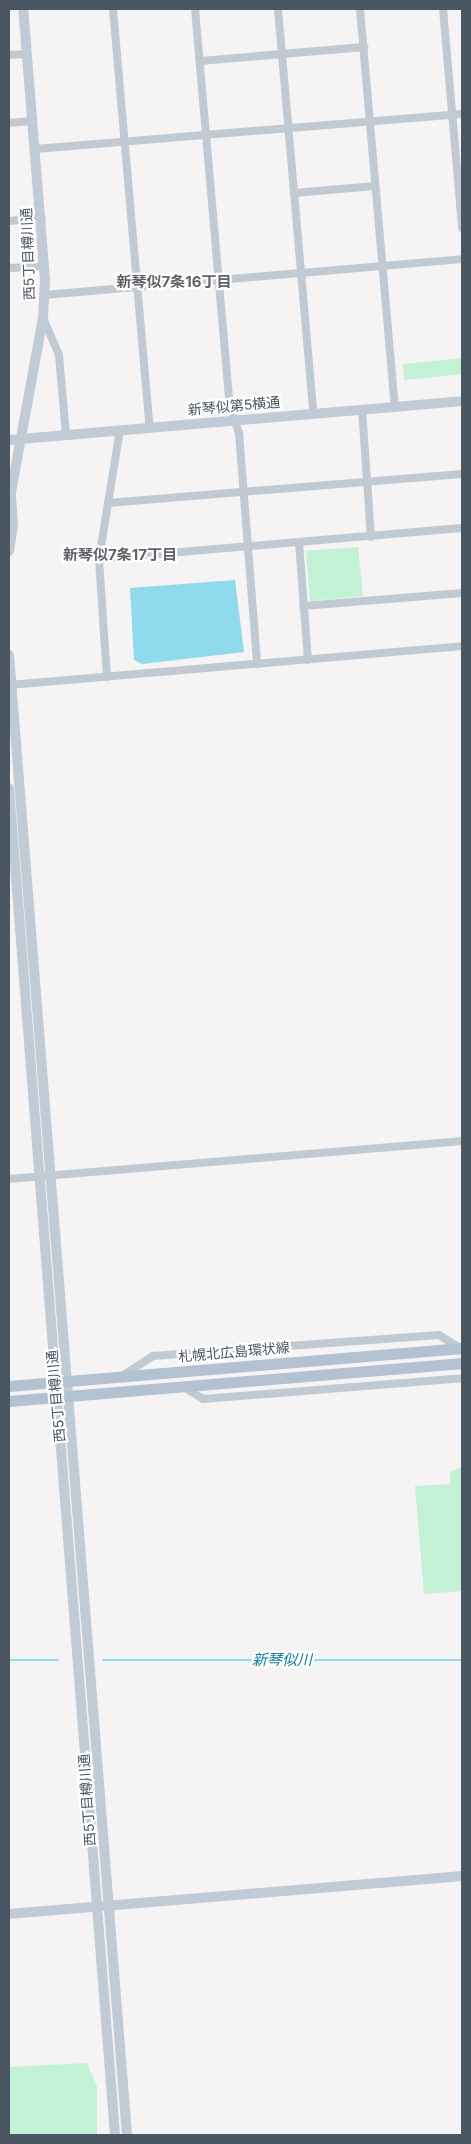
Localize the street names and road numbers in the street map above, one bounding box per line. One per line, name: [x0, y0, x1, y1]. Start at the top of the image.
street label: 西5丁目樽川通: [18, 207, 38, 301]
street label: 新琴似第5横通: [187, 394, 281, 418]
street label: 札幌北広島環状線: [177, 1339, 291, 1365]
street label: 西5丁目樽川通: [44, 1349, 68, 1443]
street label: 西5丁目樽川通: [75, 1753, 99, 1847]

